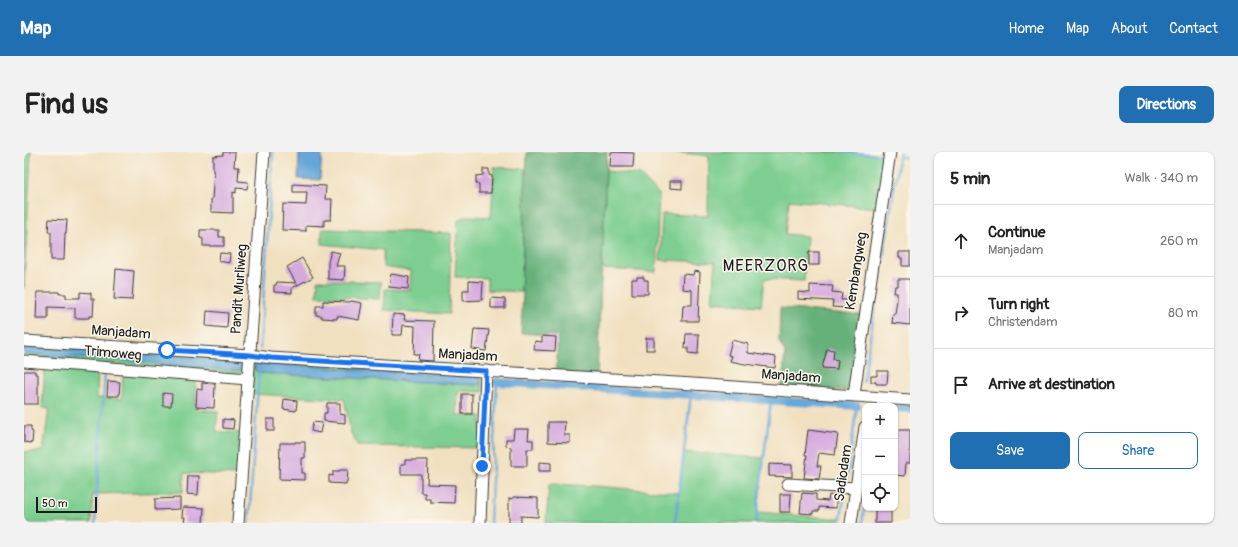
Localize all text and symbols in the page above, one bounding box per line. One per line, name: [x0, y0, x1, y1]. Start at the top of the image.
text: Map: [20, 16, 51, 40]
text: Home: [1009, 20, 1044, 37]
text: Map: [1066, 20, 1089, 37]
text: About: [1111, 20, 1147, 37]
text: Contact: [1169, 20, 1218, 37]
button: Directions: [1119, 86, 1214, 123]
text: Find us: [24, 87, 108, 122]
text: 5 min: [950, 168, 990, 189]
text: Walk · 340 m: [1124, 170, 1198, 186]
text: Continue: [988, 223, 1046, 242]
icon: ahead: [950, 230, 972, 252]
street label: Kembangweg: [841, 231, 871, 311]
text: 260 m: [1160, 233, 1198, 249]
text: Manjadam: [988, 242, 1043, 258]
street label: Pandit Murliweg: [227, 243, 251, 335]
district label: MEERZORG: [723, 256, 809, 276]
text: Turn right: [988, 295, 1049, 314]
icon: right: [950, 302, 972, 324]
text: 80 m: [1168, 305, 1198, 321]
text: Christendam: [988, 314, 1058, 330]
street label: Manjadam: [91, 321, 151, 343]
route start: [158, 341, 176, 359]
street label: Trimoweg: [84, 342, 142, 364]
street label: Manjadam: [438, 345, 498, 365]
street label: Manjadam: [761, 365, 821, 387]
icon: arrive: [950, 374, 972, 396]
text: Arrive at destination: [988, 375, 1115, 394]
map controls: [862, 403, 898, 511]
button: +: [862, 403, 898, 439]
button: Save: [950, 432, 1070, 469]
button: Share: [1078, 432, 1198, 469]
button: −: [862, 439, 898, 475]
street label: Sadiodam: [831, 443, 855, 503]
route end: [473, 457, 491, 475]
button: locate: [862, 475, 898, 511]
scale bar: [36, 495, 97, 514]
text: 50 m: [42, 497, 68, 510]

